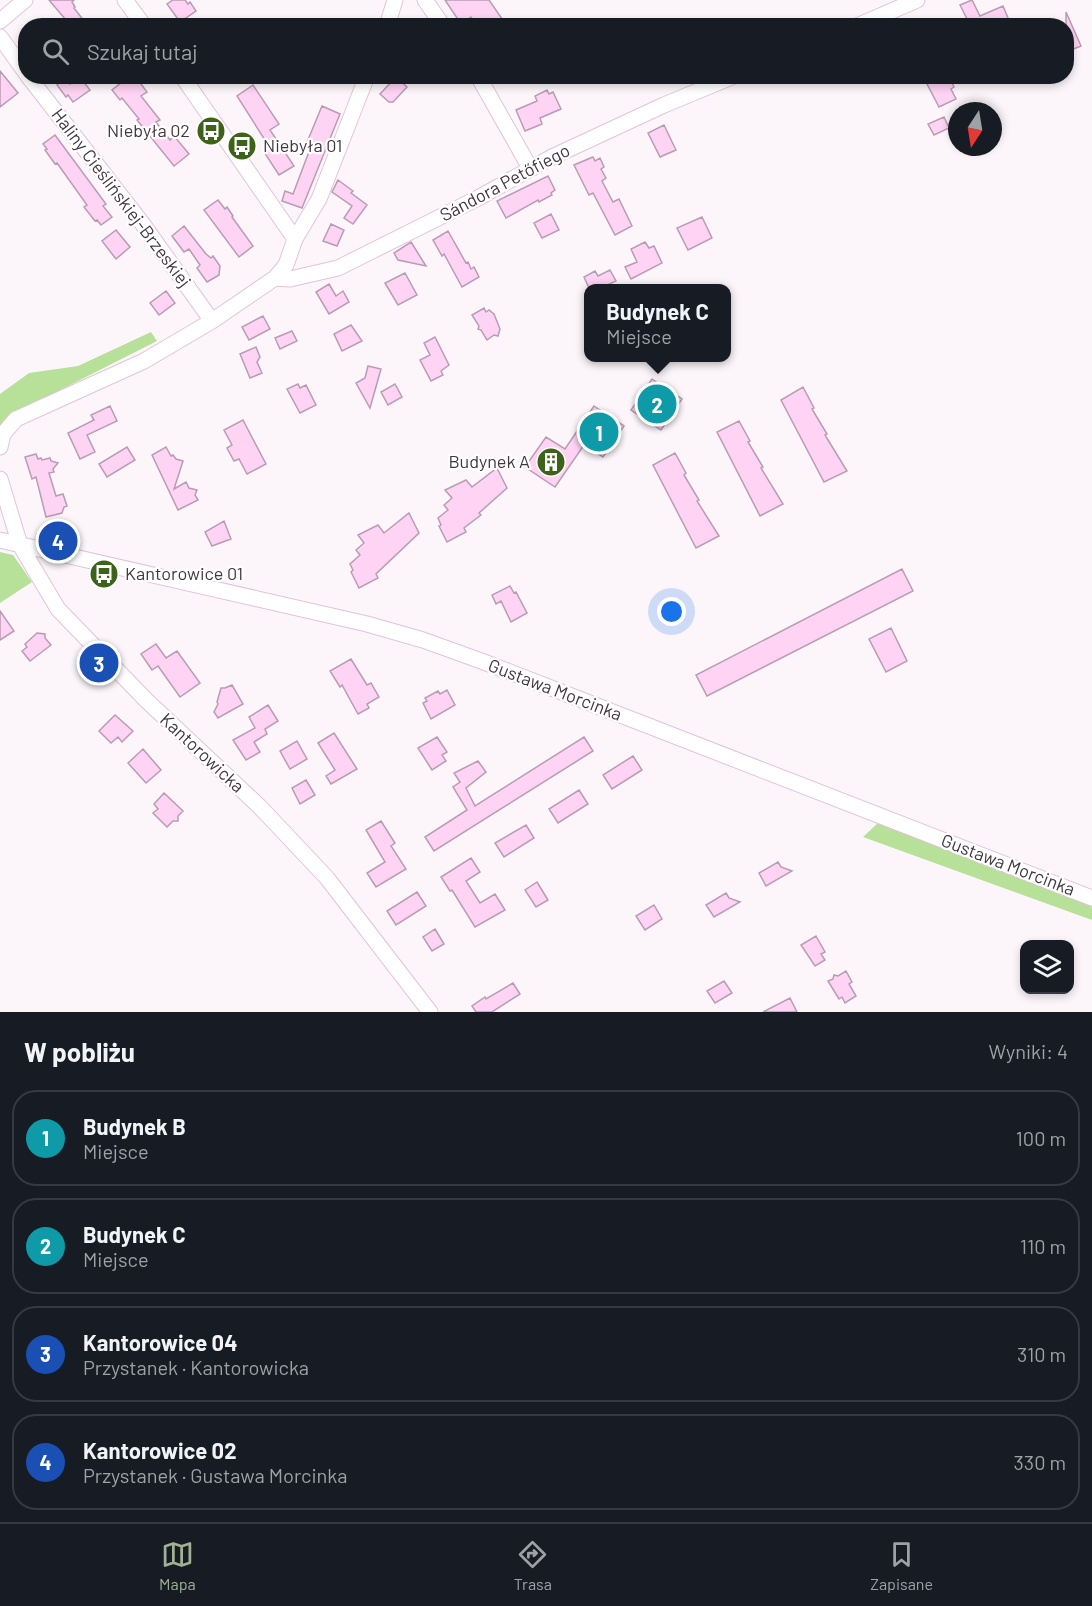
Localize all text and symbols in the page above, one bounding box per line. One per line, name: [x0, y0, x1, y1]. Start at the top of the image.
search box: [18, 18, 1074, 84]
icon: search: [39, 35, 72, 68]
text: Szukaj tutaj: [87, 38, 198, 64]
north arrow: [948, 102, 1002, 156]
street label: Haliny Cieślińskiej-Brzeskiej: [47, 104, 196, 291]
bus stop icon: Niebyła 02: [195, 115, 227, 147]
place label: Niebyła 02: [107, 119, 190, 141]
bus stop icon: Niebyła 01: [226, 130, 258, 162]
place label: Niebyła 01: [263, 134, 342, 156]
street label: Sándora Petőfiego: [436, 139, 573, 226]
popup: [584, 284, 731, 362]
text: Budynek C: [606, 298, 709, 324]
text: Miejsce: [606, 324, 672, 348]
pin: 2: [638, 382, 676, 426]
pin: 1: [580, 410, 618, 454]
building icon: Budynek A: [535, 446, 567, 478]
place label: Budynek A: [448, 450, 530, 472]
pin: 4: [38, 518, 78, 564]
bus stop icon: Kantorowice 01: [88, 558, 120, 590]
place label: Kantorowice 01: [125, 562, 243, 584]
your location: [657, 597, 686, 626]
pin: 3: [80, 640, 118, 686]
street label: Gustawa Morcinka: [485, 653, 625, 725]
street label: Kantorowicka: [156, 708, 249, 797]
street label: Gustawa Morcinka: [938, 828, 1078, 900]
map controls: [1020, 940, 1074, 994]
button: layers: [1020, 940, 1074, 994]
text: W pobliżu: [24, 1036, 135, 1067]
text: Wyniki: 4: [989, 1039, 1068, 1063]
text: Budynek B: [83, 1113, 186, 1139]
text: 1: [42, 1126, 49, 1150]
text: 100 m: [1016, 1126, 1066, 1150]
text: Miejsce: [83, 1139, 149, 1163]
text: Budynek C: [83, 1221, 186, 1247]
text: 2: [40, 1234, 51, 1258]
text: 110 m: [1020, 1234, 1066, 1258]
text: Miejsce: [83, 1247, 149, 1271]
text: Kantorowice 04: [83, 1329, 237, 1355]
text: 3: [40, 1342, 51, 1366]
text: 310 m: [1017, 1342, 1066, 1366]
text: Przystanek · Kantorowicka: [83, 1355, 309, 1379]
text: Kantorowice 02: [83, 1437, 236, 1463]
text: 4: [39, 1450, 52, 1474]
text: 330 m: [1014, 1450, 1066, 1474]
text: Przystanek · Gustawa Morcinka: [83, 1463, 347, 1487]
tab: Mapa: [159, 1538, 196, 1593]
tab: Trasa: [514, 1538, 552, 1593]
tab: Zapisane: [870, 1538, 933, 1593]

